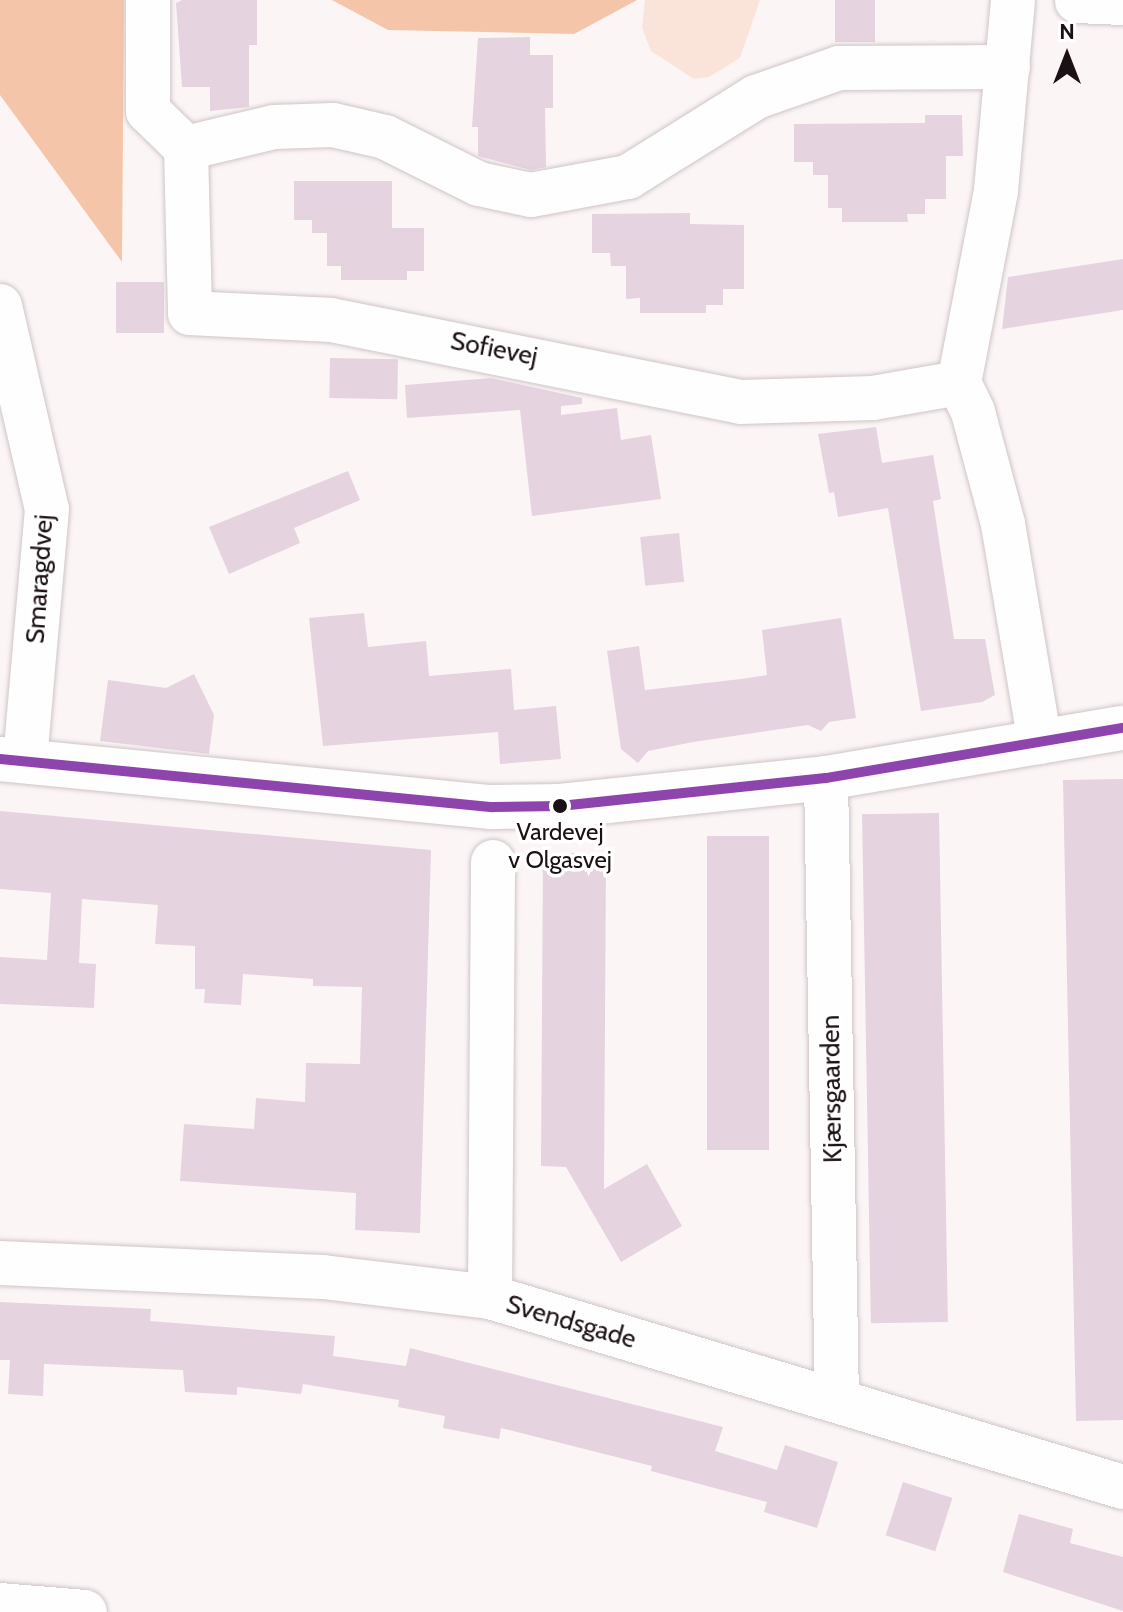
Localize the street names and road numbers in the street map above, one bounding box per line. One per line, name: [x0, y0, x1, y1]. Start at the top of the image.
street label: Sofievej: [448, 325, 540, 373]
street label: Smaragdvej: [20, 513, 60, 645]
street label: Kjærsgaarden: [815, 1015, 849, 1163]
street label: Svendsgade: [503, 1289, 639, 1355]

